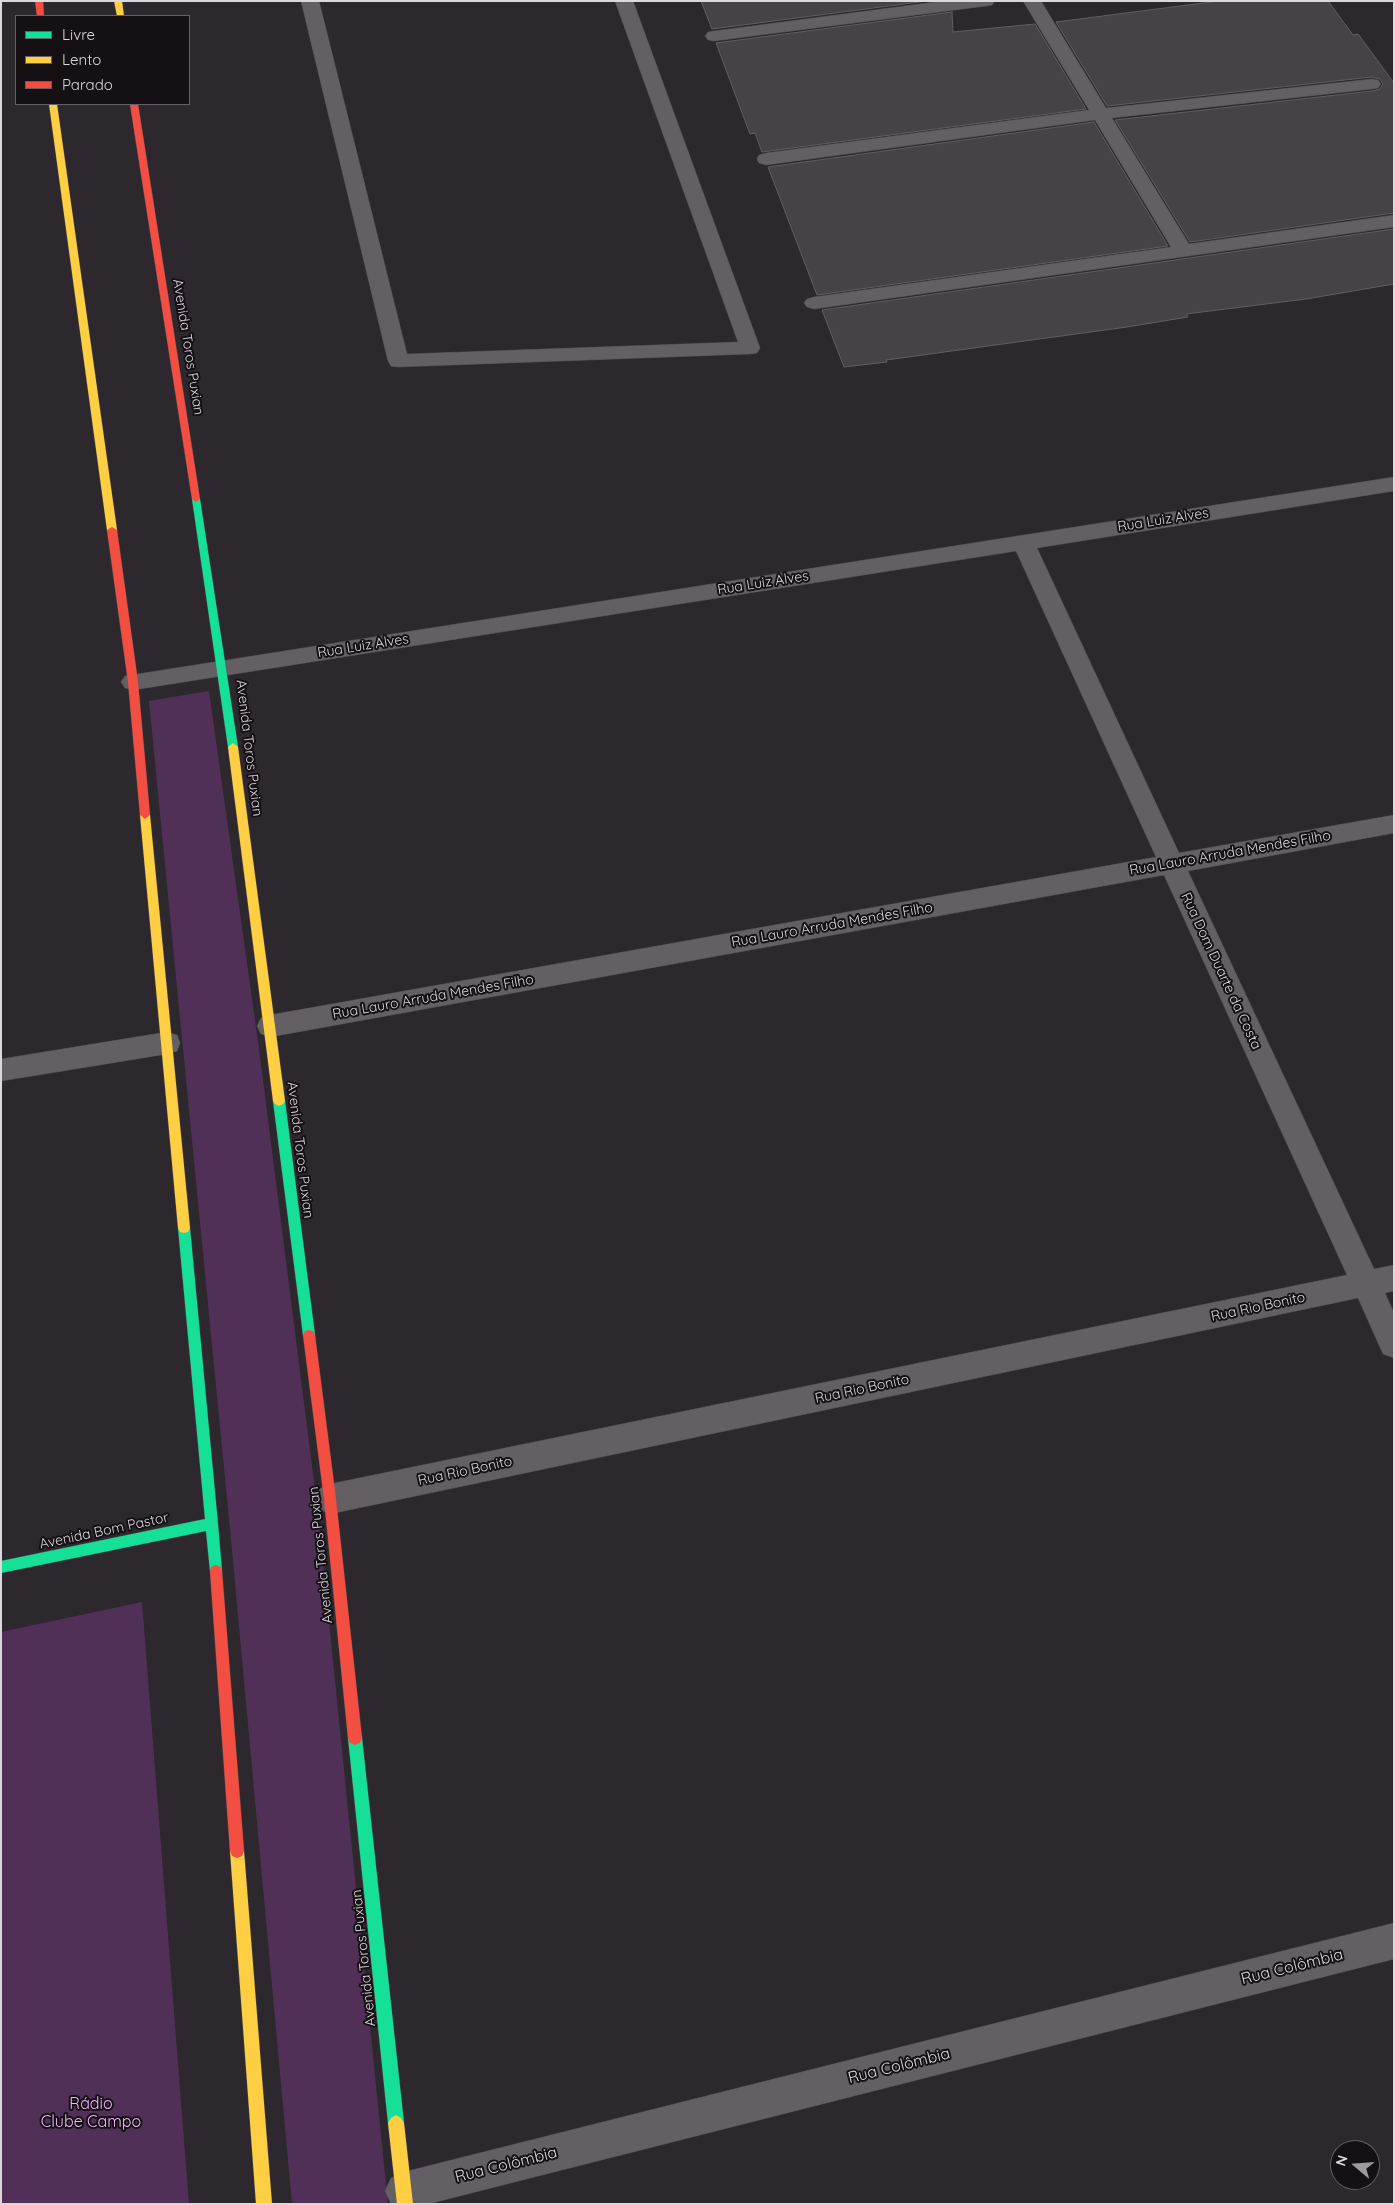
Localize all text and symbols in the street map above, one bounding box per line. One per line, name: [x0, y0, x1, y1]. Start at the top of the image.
legend: [15, 15, 190, 105]
text: Livre: [62, 25, 95, 44]
text: Lento: [62, 50, 101, 69]
text: Parado: [62, 75, 113, 94]
street label: Avenida Toros Puxian: [169, 278, 207, 416]
street label: Rua Luiz Alves: [1116, 504, 1210, 536]
street label: Rua Luiz Alves: [716, 567, 810, 599]
street label: Rua Luiz Alves: [316, 630, 410, 662]
street label: Avenida Toros Puxian: [232, 679, 266, 817]
street label: Rua Lauro Arruda Mendes Filho: [1128, 827, 1332, 879]
street label: Rua Dom Duarte da Costa: [1177, 890, 1265, 1052]
street label: Rua Lauro Arruda Mendes Filho: [730, 899, 934, 951]
street label: Rua Lauro Arruda Mendes Filho: [331, 971, 535, 1023]
street label: Avenida Toros Puxian: [283, 1081, 317, 1219]
street label: Rua Rio Bonito: [1209, 1289, 1307, 1325]
street label: Rua Rio Bonito: [813, 1371, 911, 1407]
street label: Rua Rio Bonito: [416, 1453, 514, 1489]
street label: Avenida Toros Puxian: [305, 1486, 337, 1624]
street label: Avenida Bom Pastor: [38, 1509, 170, 1553]
street label: Avenida Toros Puxian: [348, 1889, 380, 2027]
street label: Rua Colômbia: [1239, 1945, 1345, 1989]
street label: Rua Colômbia: [846, 2044, 952, 2088]
park label: Rádio Clube Campo: [41, 2094, 141, 2132]
north arrow: [1330, 2140, 1380, 2190]
street label: Rua Colômbia: [453, 2143, 559, 2187]
text: N: [1332, 2153, 1352, 2168]

